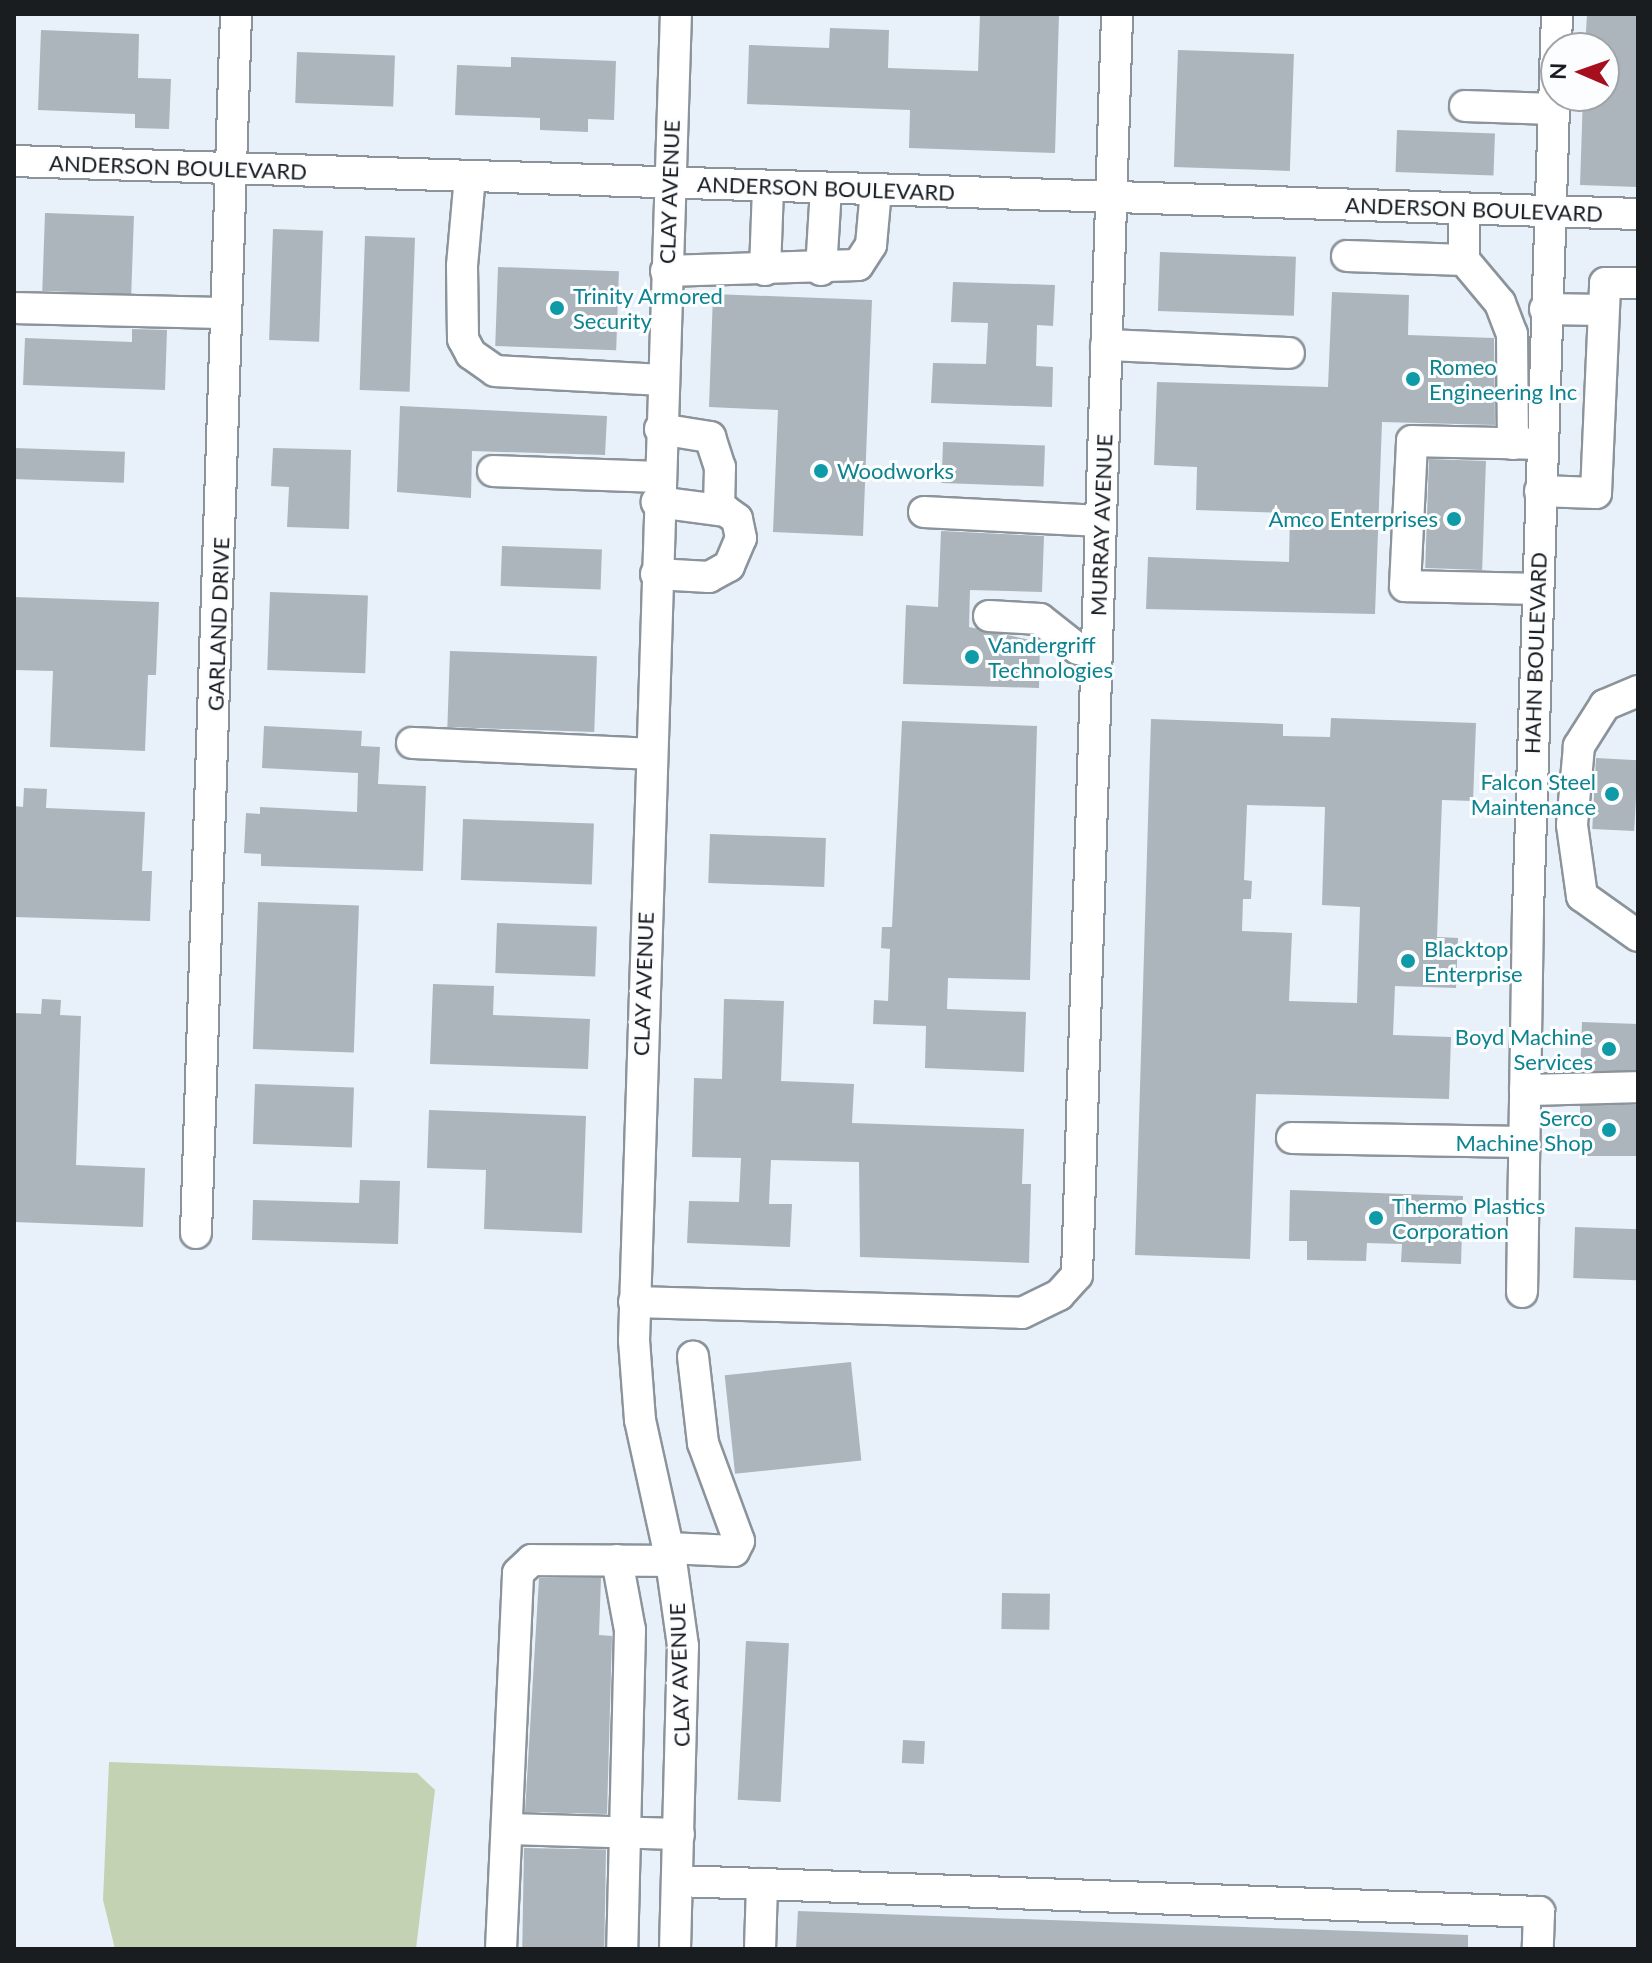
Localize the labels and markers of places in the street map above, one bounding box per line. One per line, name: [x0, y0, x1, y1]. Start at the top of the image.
place label: Trinity Armored Security: [573, 282, 724, 334]
marker: Trinity Armored Security: [548, 299, 566, 317]
place label: Romeo Engineering Inc: [1429, 353, 1577, 404]
marker: Romeo Engineering Inc: [1404, 370, 1422, 388]
place label: Woodworks: [837, 458, 954, 484]
marker: Woodworks: [812, 462, 830, 480]
place label: Amco Enterprises: [1268, 506, 1438, 532]
marker: Amco Enterprises: [1445, 510, 1463, 528]
place label: Vandergriff Technologies: [988, 631, 1113, 682]
marker: Vandergriff Technologies: [963, 648, 981, 666]
place label: Falcon Steel Maintenance: [1471, 768, 1596, 820]
marker: Falcon Steel Maintenance: [1603, 785, 1621, 803]
place label: Blacktop Enterprise: [1424, 935, 1523, 986]
marker: Blacktop Enterprise: [1399, 952, 1417, 970]
place label: Boyd Machine Services: [1455, 1023, 1593, 1074]
marker: Boyd Machine Services: [1600, 1040, 1618, 1058]
place label: Serco Machine Shop: [1456, 1104, 1593, 1156]
marker: Serco Machine Shop: [1600, 1121, 1618, 1139]
place label: Thermo Plastics Corporation: [1392, 1192, 1545, 1244]
marker: Thermo Plastics Corporation: [1367, 1209, 1385, 1227]

